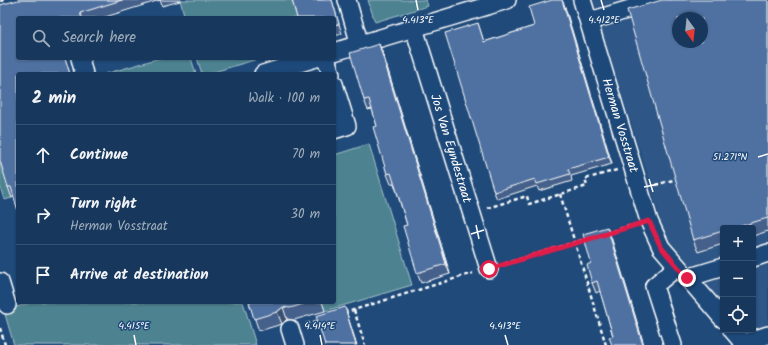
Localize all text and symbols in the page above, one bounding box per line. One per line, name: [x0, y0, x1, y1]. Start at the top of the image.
text: 4.413°E: [402, 12, 435, 28]
text: 4.412°E: [588, 12, 621, 28]
north arrow: [672, 12, 708, 48]
search box: [16, 16, 336, 60]
text: Search here: [62, 26, 136, 50]
icon: search: [30, 27, 52, 49]
street label: Herman Vosstraat: [595, 76, 644, 176]
text: 2 min: [32, 85, 76, 112]
text: Walk · 100 m: [248, 88, 320, 109]
street label: Jos Van Eyndestraat: [424, 91, 477, 206]
text: Continue: [70, 143, 128, 167]
icon: ahead: [32, 144, 54, 166]
text: 70 m: [292, 144, 320, 165]
text: 51.271°N: [713, 149, 748, 165]
text: Turn right: [70, 192, 137, 216]
icon: right: [32, 204, 54, 226]
text: 30 m: [291, 204, 320, 225]
text: Herman Vosstraat: [70, 216, 168, 237]
map controls: [720, 225, 756, 333]
button: +: [720, 225, 756, 261]
route start: [480, 260, 498, 278]
button: −: [720, 261, 756, 297]
text: Arrive at destination: [70, 263, 209, 287]
icon: arrive: [32, 264, 54, 286]
route end: [678, 269, 696, 287]
button: locate: [720, 297, 756, 333]
text: 4.415°E: [118, 318, 151, 334]
text: 4.414°E: [304, 318, 337, 334]
text: 4.413°E: [489, 318, 522, 334]

